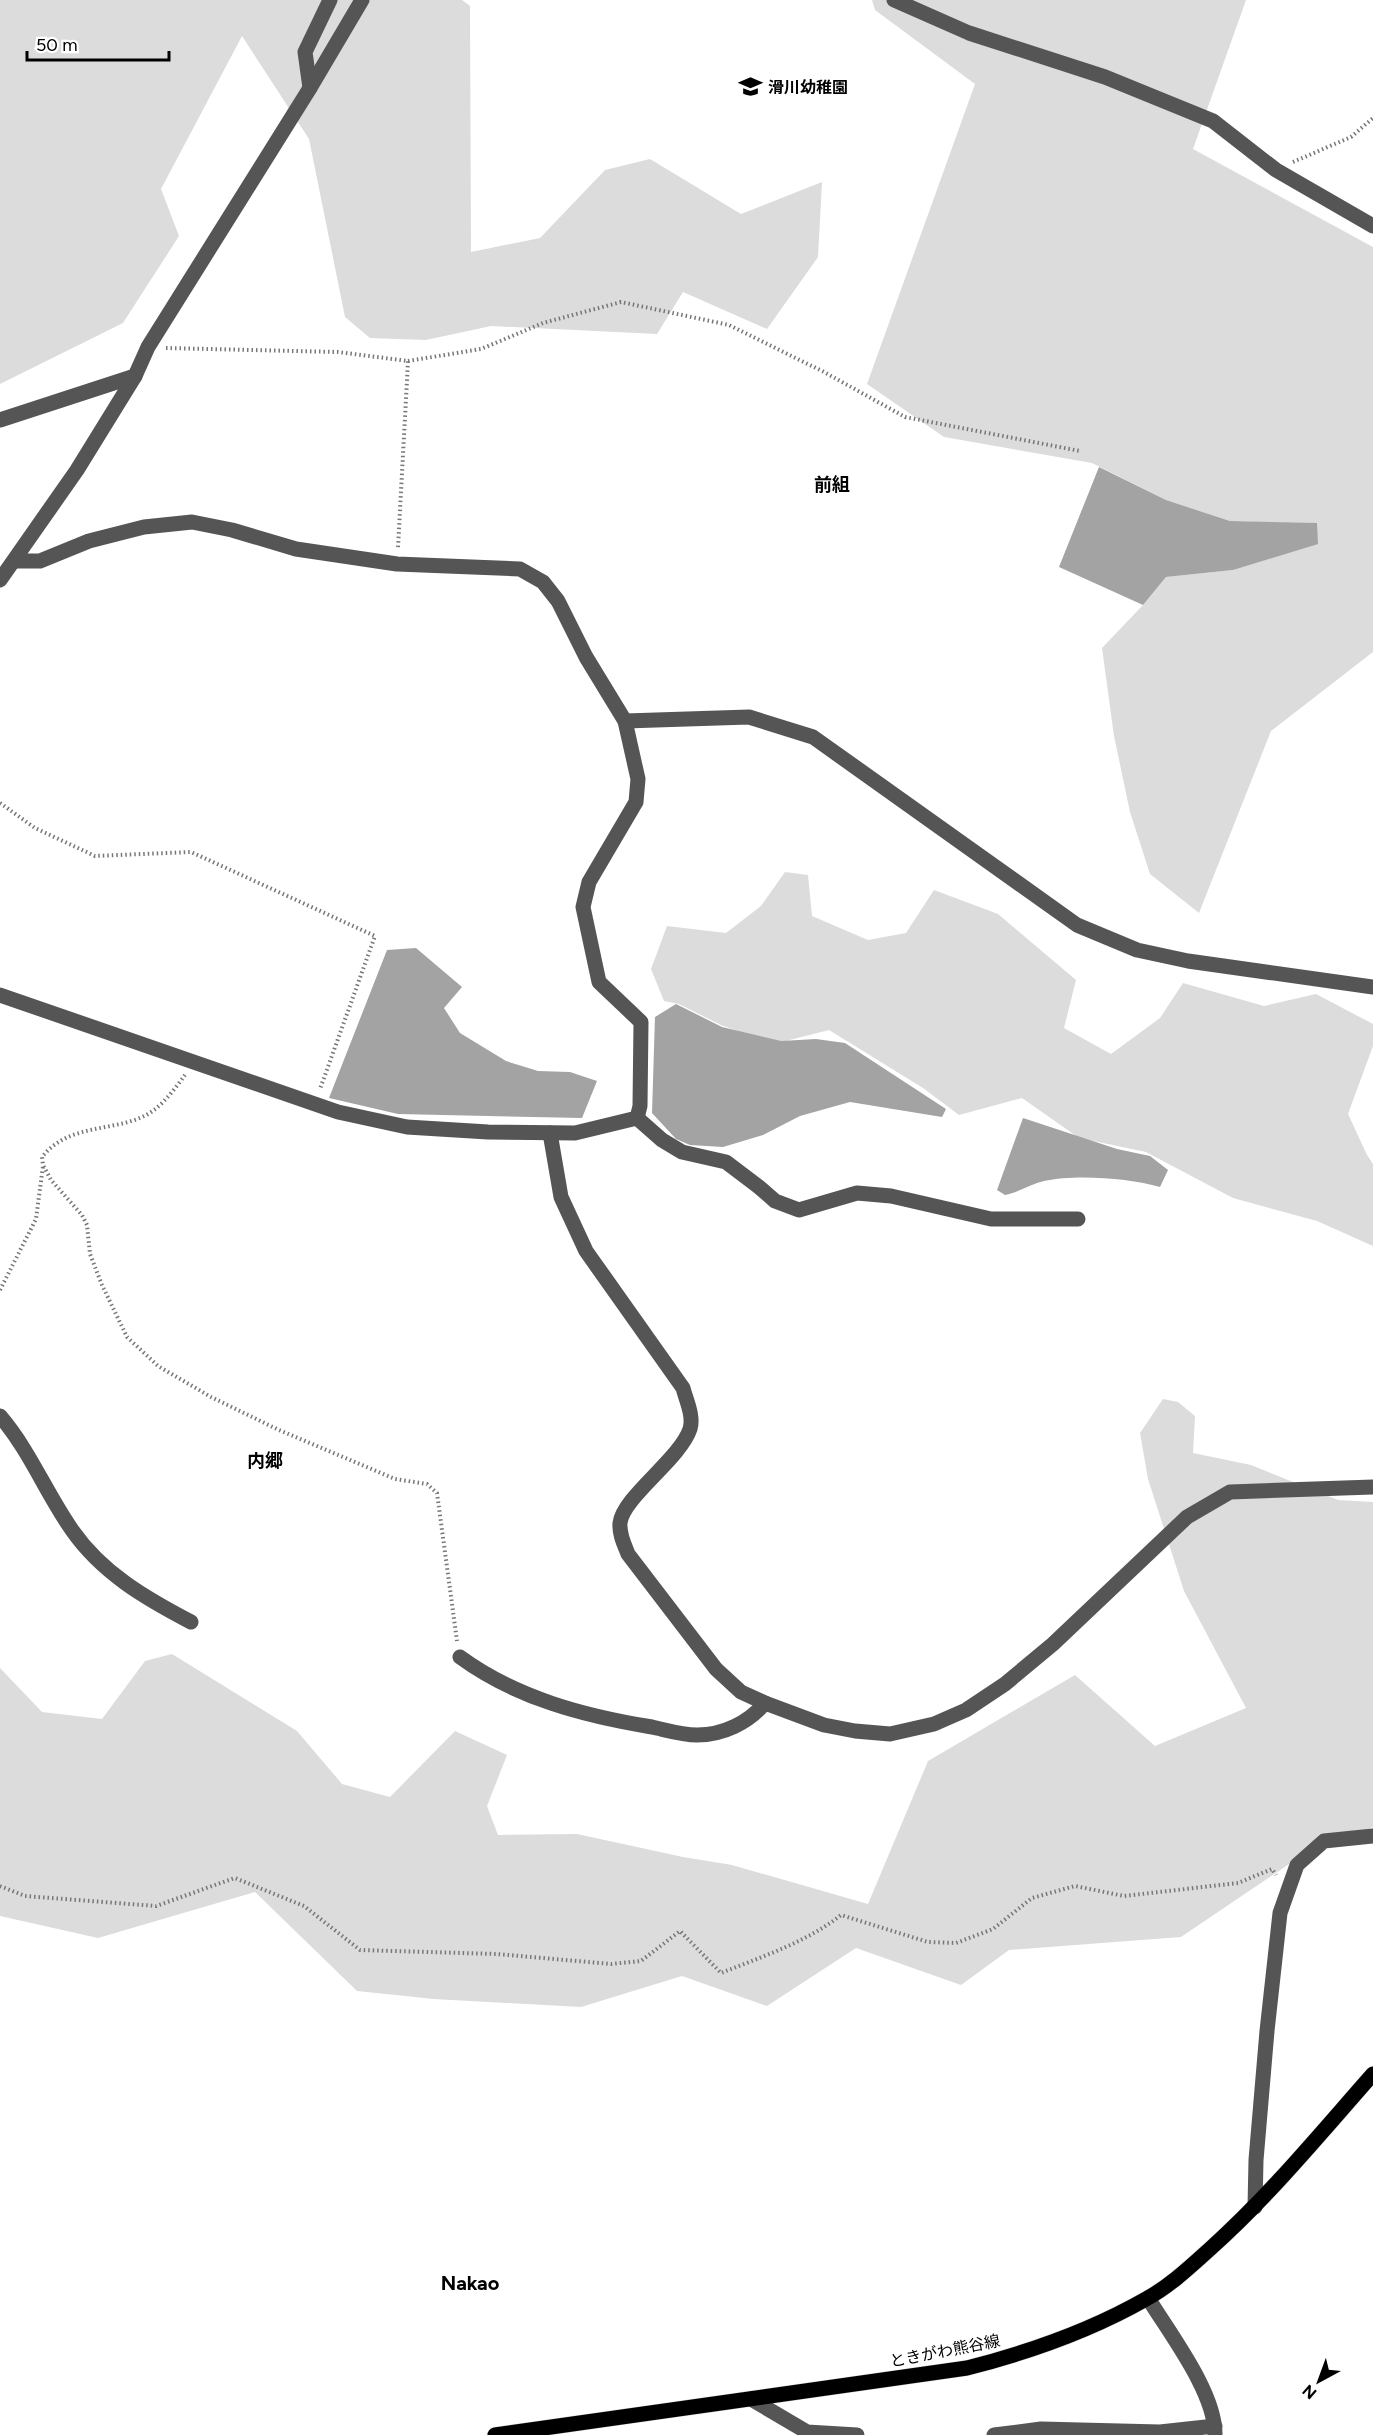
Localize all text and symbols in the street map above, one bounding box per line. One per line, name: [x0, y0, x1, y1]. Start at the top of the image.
scale bar: [27, 24, 170, 62]
text: 50 m: [36, 34, 78, 56]
school or university icon: 滑川幼稚園: [737, 74, 763, 100]
place label: 滑川幼稚園: [768, 78, 848, 97]
district label: 前組: [814, 474, 850, 496]
district label: 内郷: [247, 1450, 283, 1472]
district label: Nakao: [441, 2271, 500, 2295]
street label: ときがわ熊谷線: [888, 2331, 1002, 2371]
north arrow: [1289, 2351, 1349, 2411]
text: N: [1299, 2381, 1320, 2403]

